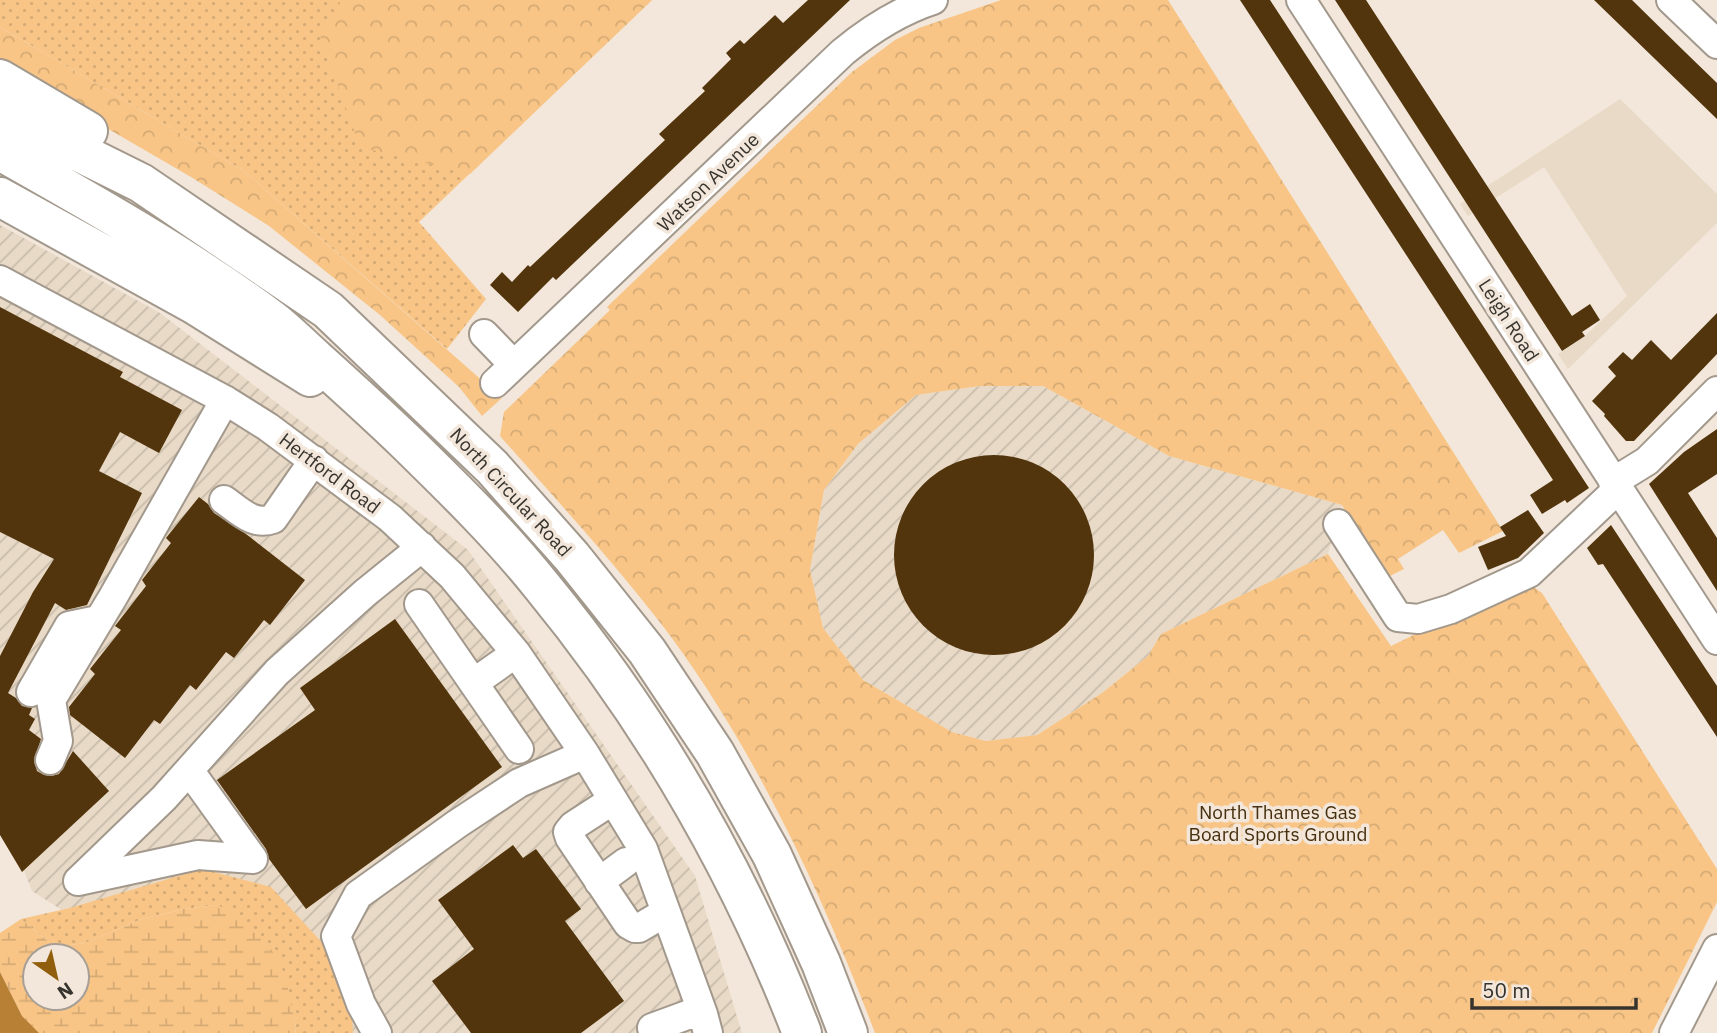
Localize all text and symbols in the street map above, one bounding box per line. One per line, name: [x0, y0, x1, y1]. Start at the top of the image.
street label: Watson Avenue: [652, 127, 764, 237]
street label: Leigh Road: [1473, 274, 1545, 366]
street label: North Circular Road: [445, 423, 577, 561]
street label: Hertford Road: [275, 427, 385, 519]
park label: North Thames Gas Board Sports Ground: [1188, 800, 1368, 846]
north arrow: [21, 942, 91, 1012]
scale bar: [1472, 967, 1636, 1011]
text: 50 m: [1482, 976, 1531, 1004]
text: N: [53, 977, 78, 1005]

